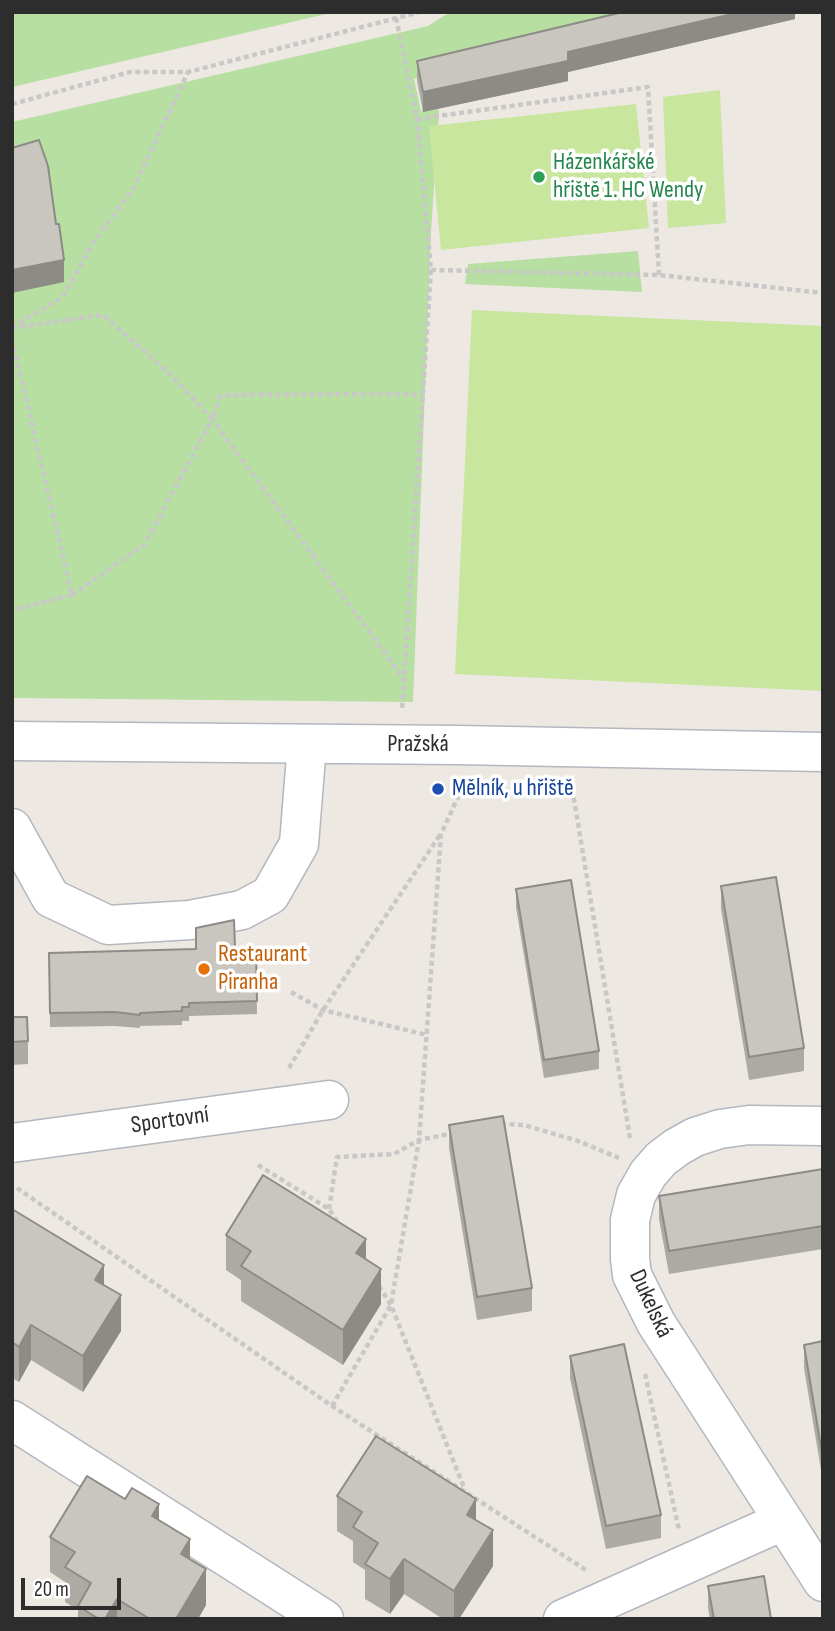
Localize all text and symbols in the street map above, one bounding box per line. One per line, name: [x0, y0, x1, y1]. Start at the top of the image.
place label: Házenkářské hřiště 1. HC Wendy: [553, 149, 703, 205]
marker: Házenkářské hřiště 1. HC Wendy: [531, 169, 547, 185]
street label: Pražská: [387, 731, 449, 759]
place label: Mělník, u hřiště: [452, 775, 574, 803]
marker: Mělník, u hřiště: [430, 781, 446, 797]
place label: Restaurant Piranha: [218, 941, 307, 997]
marker: Restaurant Piranha: [196, 961, 212, 977]
street label: Sportovní: [129, 1101, 211, 1141]
street label: Dukelská: [622, 1265, 678, 1343]
scale bar: [24, 1564, 124, 1608]
text: 20 m: [34, 1577, 69, 1602]

